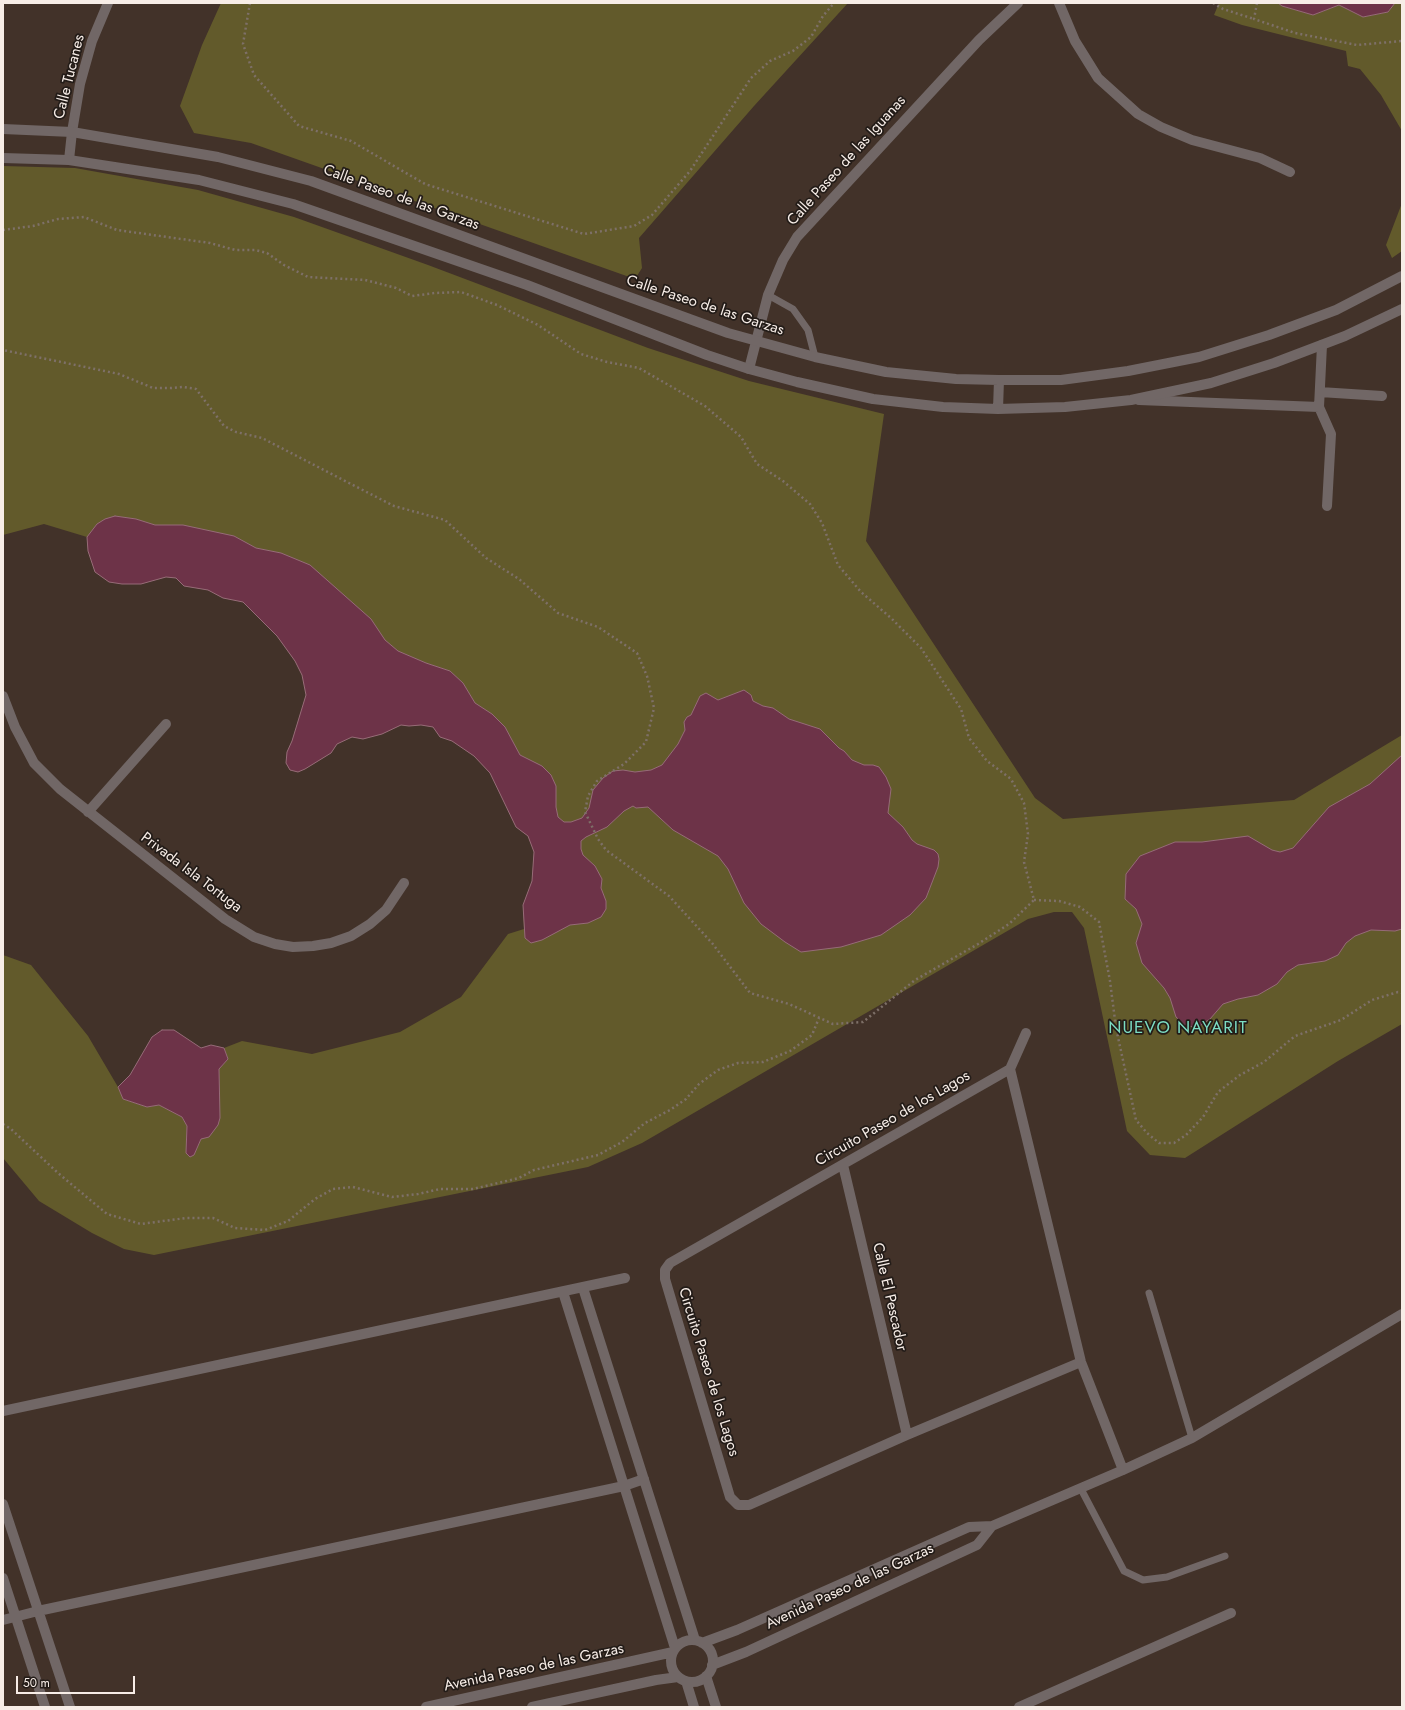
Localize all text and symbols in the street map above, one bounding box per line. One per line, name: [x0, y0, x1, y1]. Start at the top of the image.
street label: Calle Tucanes: [51, 33, 89, 121]
street label: Calle Paseo de las Iguanas: [784, 92, 910, 230]
street label: Calle Paseo de las Garzas: [321, 161, 481, 235]
street label: Calle Paseo de las Garzas: [624, 272, 786, 340]
street label: Privada Isla Tortuga: [137, 829, 245, 917]
district label: NUEVO NAYARIT: [1108, 1019, 1248, 1039]
street label: Circuito Paseo de los Lagos: [813, 1067, 973, 1171]
street label: Calle El Pescador: [868, 1241, 910, 1353]
street label: Circuito Paseo de los Lagos: [674, 1285, 742, 1459]
street label: Avenida Paseo de las Garzas: [763, 1540, 937, 1634]
street label: Avenida Paseo de las Garzas: [442, 1640, 626, 1696]
scale bar: [18, 1668, 137, 1694]
text: 50 m: [23, 1674, 50, 1692]

